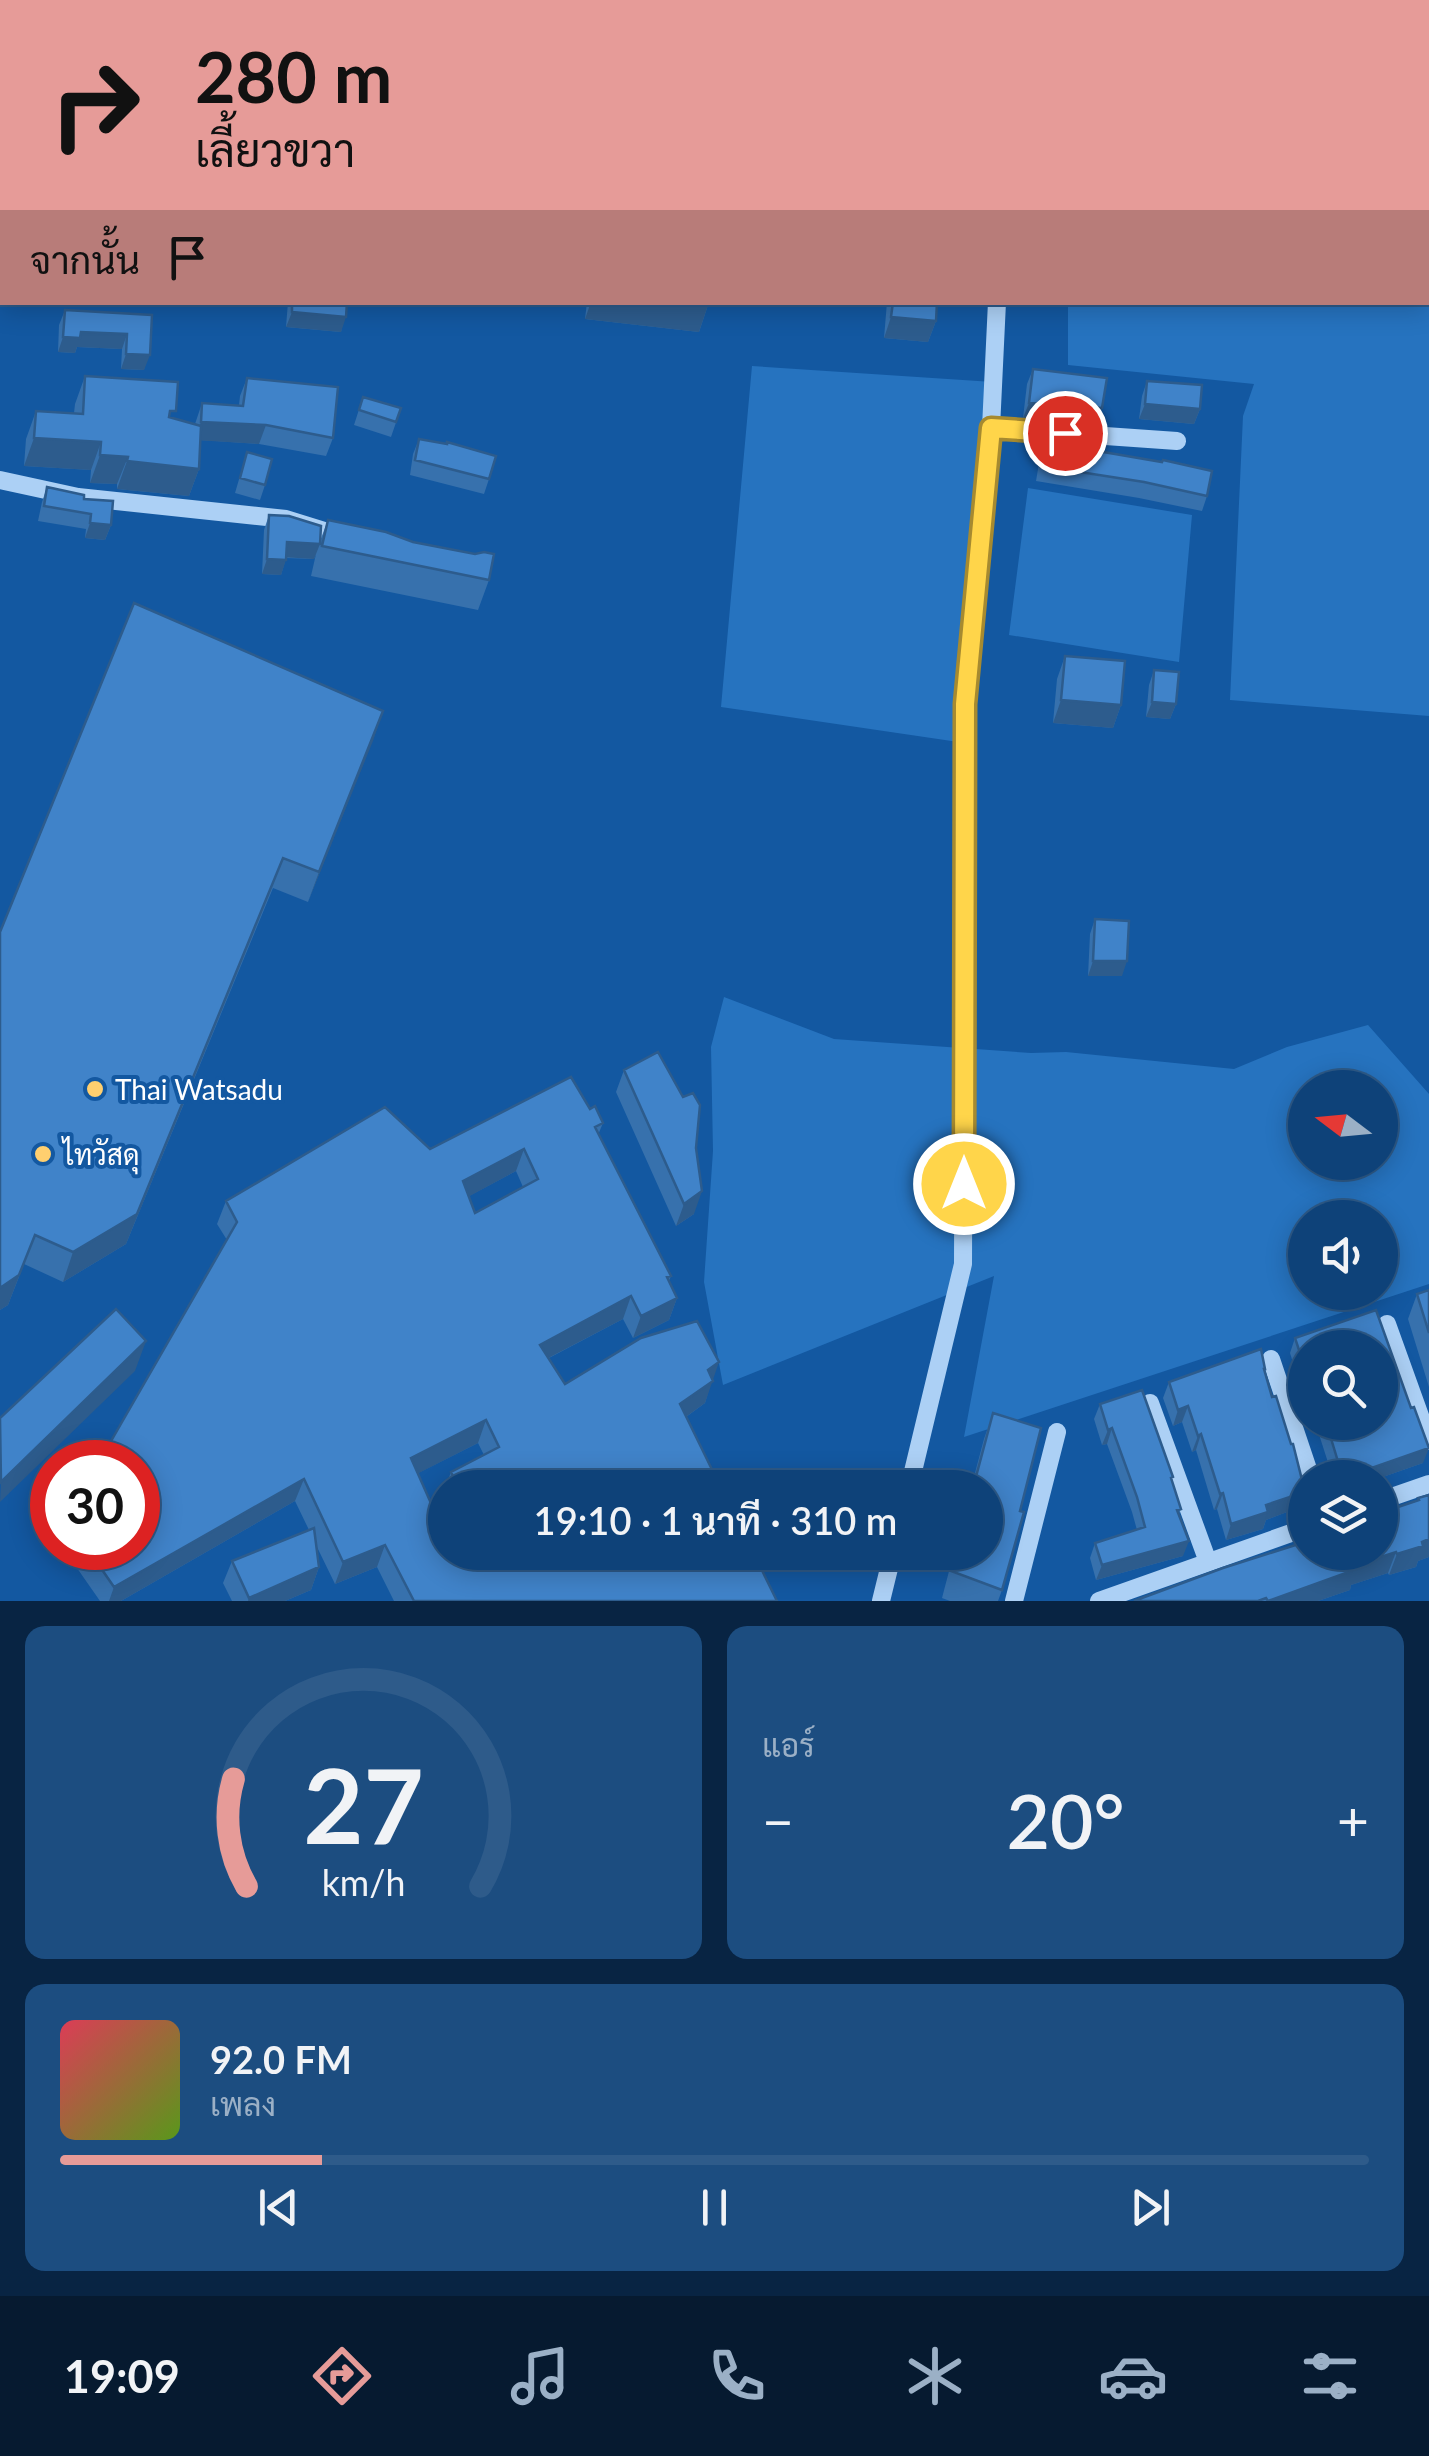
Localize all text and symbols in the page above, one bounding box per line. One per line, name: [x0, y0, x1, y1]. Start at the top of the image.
text: 280 m: [195, 34, 392, 118]
icon: right: [30, 40, 160, 170]
text: เลี้ยวขวา: [195, 123, 355, 177]
icon: arrive: [160, 230, 215, 285]
text: จากนั้น: [30, 236, 140, 282]
pin: [1023, 391, 1108, 476]
icon: arrive: [1038, 406, 1093, 461]
north arrow: [1288, 1070, 1398, 1180]
map controls: [1288, 1070, 1398, 1570]
place label: Thai Watsadu: [115, 1072, 283, 1106]
marker: Thai Watsadu: [84, 1078, 106, 1100]
position arrow: [912, 1132, 1016, 1236]
place label: ไทวัสดุ: [61, 1136, 139, 1175]
marker: ไทวัสดุ: [32, 1143, 54, 1165]
button: sound: [1288, 1200, 1398, 1310]
button: search: [1288, 1330, 1398, 1440]
speed limit sign: 30: [30, 1440, 160, 1570]
button: layers: [1288, 1460, 1398, 1570]
text: 19:10 · 1 นาที · 310 m: [534, 1497, 897, 1543]
text: แอร์: [762, 1725, 815, 1764]
text: 27: [303, 1741, 424, 1866]
text: 20°: [1006, 1775, 1125, 1865]
text: −: [762, 1787, 794, 1853]
text: +: [1337, 1787, 1369, 1853]
text: km/h: [322, 1861, 405, 1904]
text: 92.0 FM: [210, 2036, 352, 2082]
text: เพลง: [210, 2084, 276, 2123]
icon: previous: [251, 2180, 306, 2235]
icon: pause: [687, 2180, 742, 2235]
icon: next: [1123, 2180, 1178, 2235]
icon: directions: [307, 2341, 377, 2411]
icon: music: [505, 2341, 575, 2411]
icon: phone: [702, 2341, 772, 2411]
icon: climate: [900, 2341, 970, 2411]
icon: car: [1098, 2341, 1168, 2411]
icon: filters: [1295, 2341, 1365, 2411]
text: 19:09: [64, 2349, 180, 2403]

